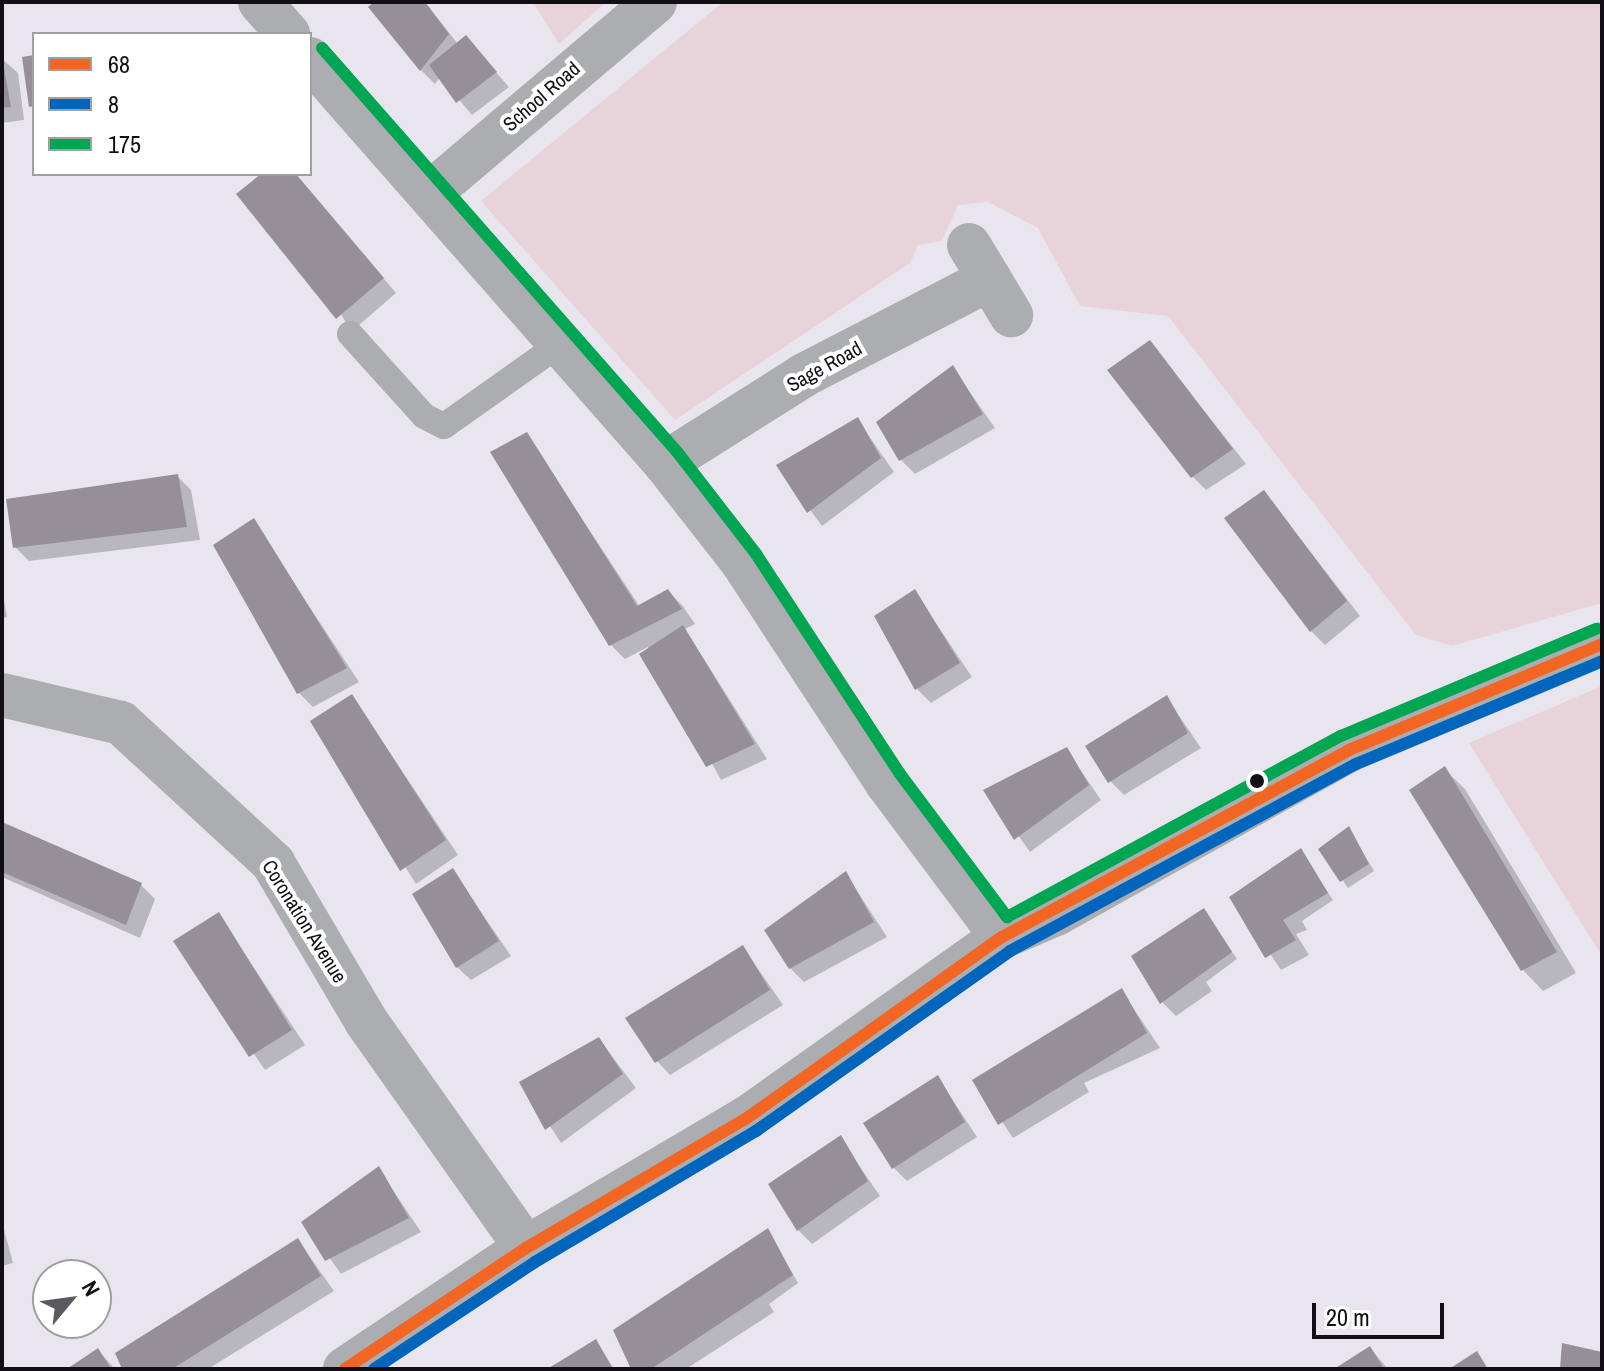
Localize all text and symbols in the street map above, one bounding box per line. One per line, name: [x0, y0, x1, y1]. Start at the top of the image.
legend: [32, 32, 312, 176]
text: 68: [108, 48, 130, 80]
street label: School Road: [498, 56, 584, 136]
text: 8: [108, 88, 119, 120]
text: 175: [108, 128, 141, 160]
street label: Sage Road: [782, 336, 866, 396]
unlabelled marker: [1249, 773, 1265, 789]
street label: Coronation Avenue: [257, 855, 353, 987]
north arrow: [32, 1259, 112, 1339]
text: N: [75, 1275, 108, 1301]
scale bar: [1316, 1287, 1448, 1337]
text: 20 m: [1326, 1301, 1370, 1333]

